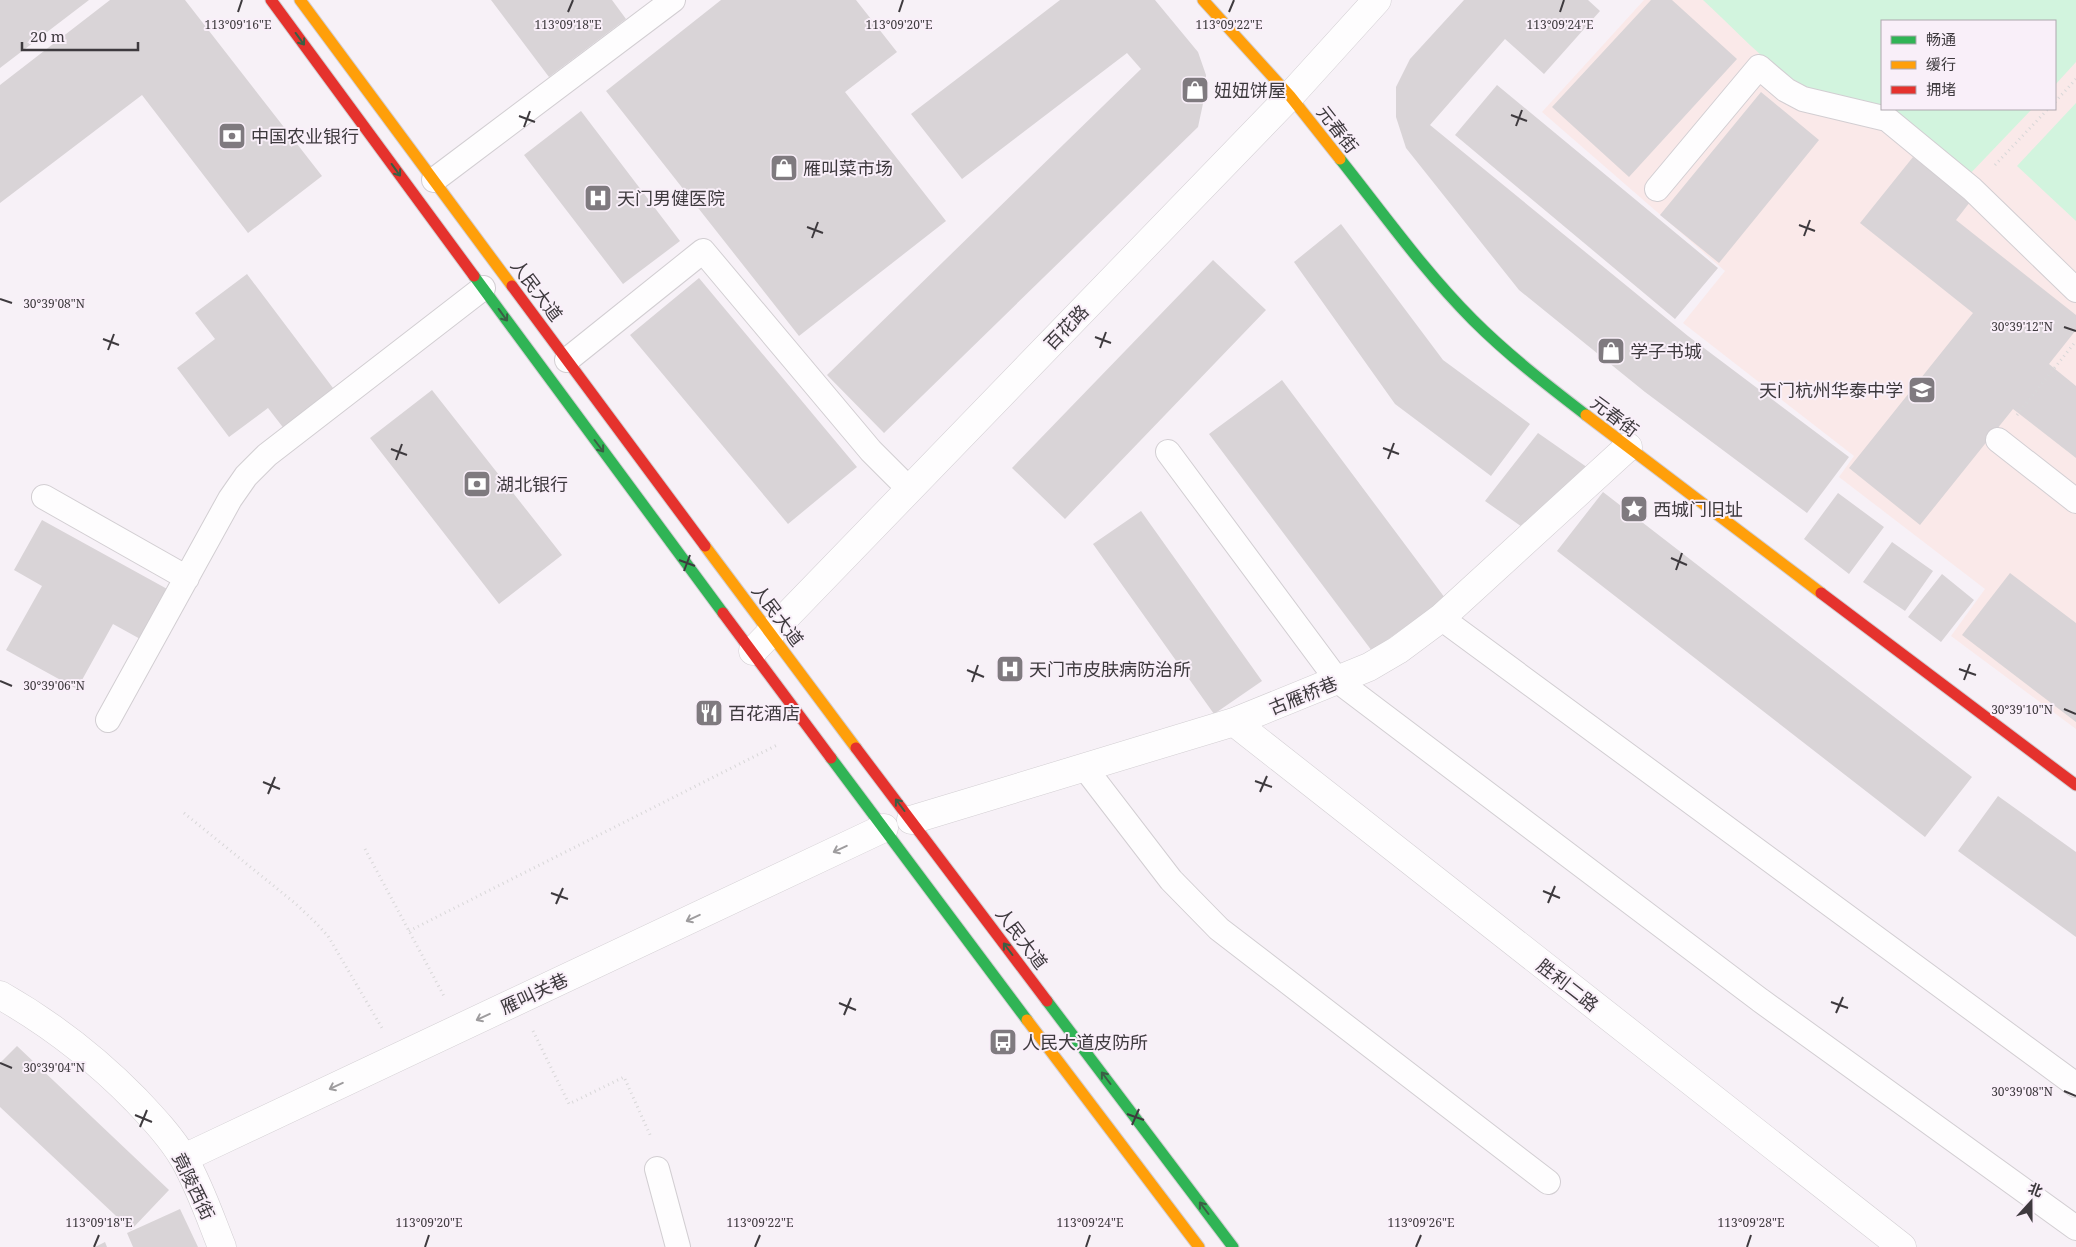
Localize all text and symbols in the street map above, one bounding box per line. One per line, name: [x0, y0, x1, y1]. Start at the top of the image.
text: 113°09'16"E: [205, 16, 271, 33]
text: 113°09'18"E: [535, 16, 601, 33]
text: 113°09'20"E: [866, 16, 932, 33]
text: 113°09'22"E: [1196, 16, 1262, 33]
text: 113°09'24"E: [1527, 16, 1593, 33]
scale bar: [22, 20, 139, 52]
legend: [1881, 20, 2056, 110]
text: 20 m: [30, 26, 65, 46]
text: 畅通: [1926, 29, 1956, 49]
one-way arrow: [294, 32, 305, 45]
text: 缓行: [1926, 54, 1956, 74]
shop icon: 妞妞饼屋: [1180, 75, 1210, 105]
place label: 妞妞饼屋: [1214, 78, 1286, 102]
text: 拥堵: [1926, 79, 1956, 99]
street label: 元春街: [1312, 100, 1364, 158]
bank icon: 中国农业银行: [217, 121, 247, 151]
place label: 中国农业银行: [251, 124, 359, 148]
shop icon: 雁叫菜市场: [769, 153, 799, 183]
place label: 雁叫菜市场: [803, 156, 893, 180]
one-way arrow: [391, 163, 401, 177]
hospital icon: 天门男健医院: [583, 183, 613, 213]
place label: 天门男健医院: [617, 186, 725, 210]
street label: 人民大道: [506, 254, 568, 326]
text: 30°39'08"N: [23, 295, 85, 312]
street label: 百花路: [1039, 299, 1093, 355]
one-way arrow: [497, 308, 508, 321]
text: 30°39'12"N: [1991, 318, 2053, 335]
shop icon: 学子书城: [1596, 336, 1626, 366]
place label: 学子书城: [1630, 339, 1702, 363]
school or university icon: 天门杭州华泰中学: [1907, 375, 1937, 405]
place label: 天门杭州华泰中学: [1759, 378, 1903, 402]
street label: 元春街: [1586, 390, 1644, 442]
one-way arrow: [594, 439, 605, 452]
bank icon: 湖北银行: [462, 469, 492, 499]
place label: 湖北银行: [496, 472, 568, 496]
place icon: 西城门旧址: [1619, 494, 1649, 524]
place label: 西城门旧址: [1653, 497, 1743, 521]
street label: 人民大道: [747, 579, 809, 651]
hospital icon: 天门市皮肤病防治所: [995, 654, 1025, 684]
place label: 天门市皮肤病防治所: [1029, 657, 1191, 681]
street label: 古雁桥巷: [1265, 670, 1341, 720]
text: 30°39'06"N: [23, 677, 85, 694]
restaurant icon: 百花酒店: [694, 698, 724, 728]
place label: 百花酒店: [728, 701, 800, 725]
text: 30°39'10"N: [1991, 701, 2053, 718]
one-way arrow: [894, 799, 905, 812]
one-way arrow: [833, 844, 848, 854]
street label: 人民大道: [991, 902, 1053, 974]
one-way arrow: [686, 914, 701, 923]
one-way arrow: [1003, 942, 1013, 956]
street label: 胜利二路: [1532, 953, 1604, 1017]
street label: 雁叫关巷: [496, 967, 572, 1019]
one-way arrow: [476, 1013, 491, 1022]
bus stop icon: 人民大道皮防所: [988, 1027, 1018, 1057]
place label: 人民大道皮防所: [1022, 1030, 1148, 1054]
text: 30°39'04"N: [23, 1059, 85, 1076]
one-way arrow: [1100, 1072, 1111, 1085]
one-way arrow: [329, 1082, 344, 1092]
text: 30°39'08"N: [1991, 1083, 2053, 1100]
street label: 竟陵西街: [167, 1148, 221, 1224]
north arrow: [2006, 1177, 2056, 1227]
text: 北: [2026, 1178, 2046, 1201]
one-way arrow: [1198, 1202, 1209, 1215]
text: 113°09'18"E: [66, 1214, 132, 1231]
text: 113°09'20"E: [396, 1214, 462, 1231]
text: 113°09'22"E: [727, 1214, 793, 1231]
text: 113°09'24"E: [1057, 1214, 1123, 1231]
text: 113°09'26"E: [1388, 1214, 1454, 1231]
text: 113°09'28"E: [1718, 1214, 1784, 1231]

